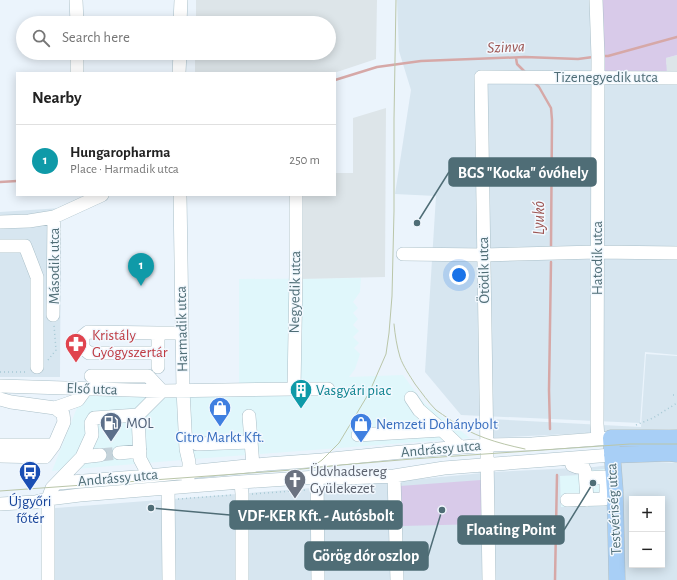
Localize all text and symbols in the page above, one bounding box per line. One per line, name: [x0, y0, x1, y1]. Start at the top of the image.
search box: [16, 16, 336, 60]
icon: search: [30, 27, 52, 49]
text: Search here: [62, 30, 130, 45]
water label: Szinva: [487, 38, 525, 56]
street label: Tizenegyedik utca: [554, 70, 658, 85]
text: Nearby: [32, 89, 82, 106]
text: Hungaropharma: [70, 145, 170, 160]
text: 1: [43, 154, 47, 167]
text: 250 m: [289, 154, 320, 167]
callout: BGS "Kocka" óvóhely: [449, 158, 596, 186]
text: Place · Harmadik utca: [70, 163, 179, 176]
text: BGS "Kocka" óvóhely: [458, 165, 589, 182]
water label: Lyukó: [531, 201, 547, 235]
street label: Hatodik utca: [590, 221, 605, 295]
street label: Második utca: [47, 227, 62, 305]
street label: Ötödik utca: [474, 236, 492, 304]
street label: Negyedik utca: [287, 250, 303, 333]
pin: 1: [128, 253, 154, 286]
your location: [449, 265, 469, 285]
street label: Harmadik utca: [174, 286, 190, 372]
place label: Kristály Gyógyszertár: [92, 328, 168, 360]
pharmacy icon: Kristály Gyógyszertár: [63, 331, 89, 364]
building icon: Vasgyári piac: [288, 377, 314, 410]
street label: Első utca: [66, 381, 118, 397]
place label: Vasgyári piac: [316, 383, 392, 398]
shop icon: Citro Markt Kft.: [207, 395, 233, 428]
fuel station icon: MOL: [98, 410, 124, 443]
shop icon: Nemzeti Dohánybolt: [348, 411, 374, 444]
place label: MOL: [126, 416, 154, 431]
place label: Nemzeti Dohánybolt: [376, 417, 498, 432]
place label: Citro Markt Kft.: [176, 430, 264, 445]
street label: Andrássy utca: [400, 438, 482, 460]
bus stop icon: Újgyőri főtér: [17, 459, 43, 492]
place label: Üdvhadsereg Gyülekezet: [310, 462, 388, 496]
street label: Testvériség utca: [604, 463, 624, 555]
street label: Andrássy utca: [77, 467, 159, 489]
church icon: Üdvhadsereg Gyülekezet: [282, 467, 308, 500]
place label: Újgyőri főtér: [9, 492, 51, 526]
map controls: [629, 496, 665, 568]
button: +: [629, 496, 665, 532]
callout: VDF-KER Kft. - Autósbolt: [230, 501, 402, 529]
text: VDF-KER Kft. - Autósbolt: [238, 508, 395, 524]
callout: Floating Point: [458, 516, 564, 544]
text: Floating Point: [466, 522, 557, 538]
button: −: [629, 532, 665, 568]
callout: Görög dór oszlop: [305, 542, 428, 570]
text: Görög dór oszlop: [313, 548, 419, 564]

